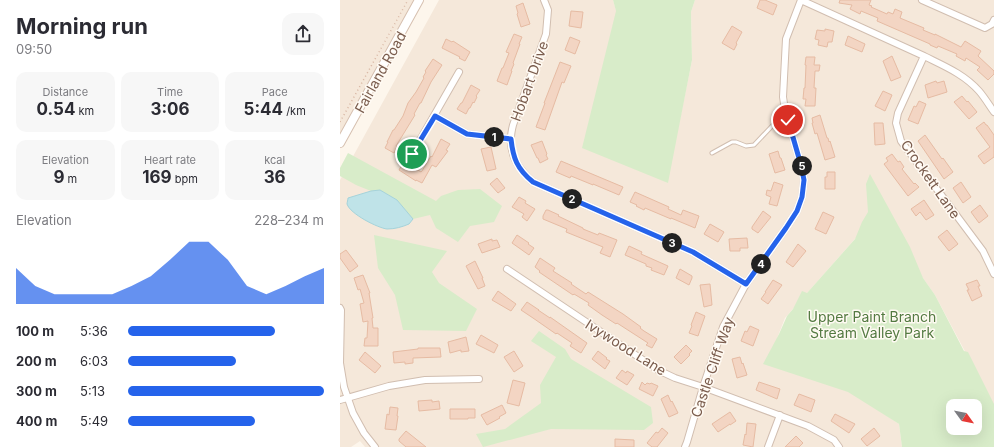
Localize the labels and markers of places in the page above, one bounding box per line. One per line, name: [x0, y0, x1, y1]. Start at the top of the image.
pin: [771, 103, 805, 137]
pin: 1: [484, 127, 504, 147]
pin: [395, 137, 429, 171]
pin: 5: [792, 156, 812, 176]
pin: 2: [562, 189, 582, 209]
pin: 3: [662, 233, 682, 253]
pin: 4: [751, 254, 771, 274]

